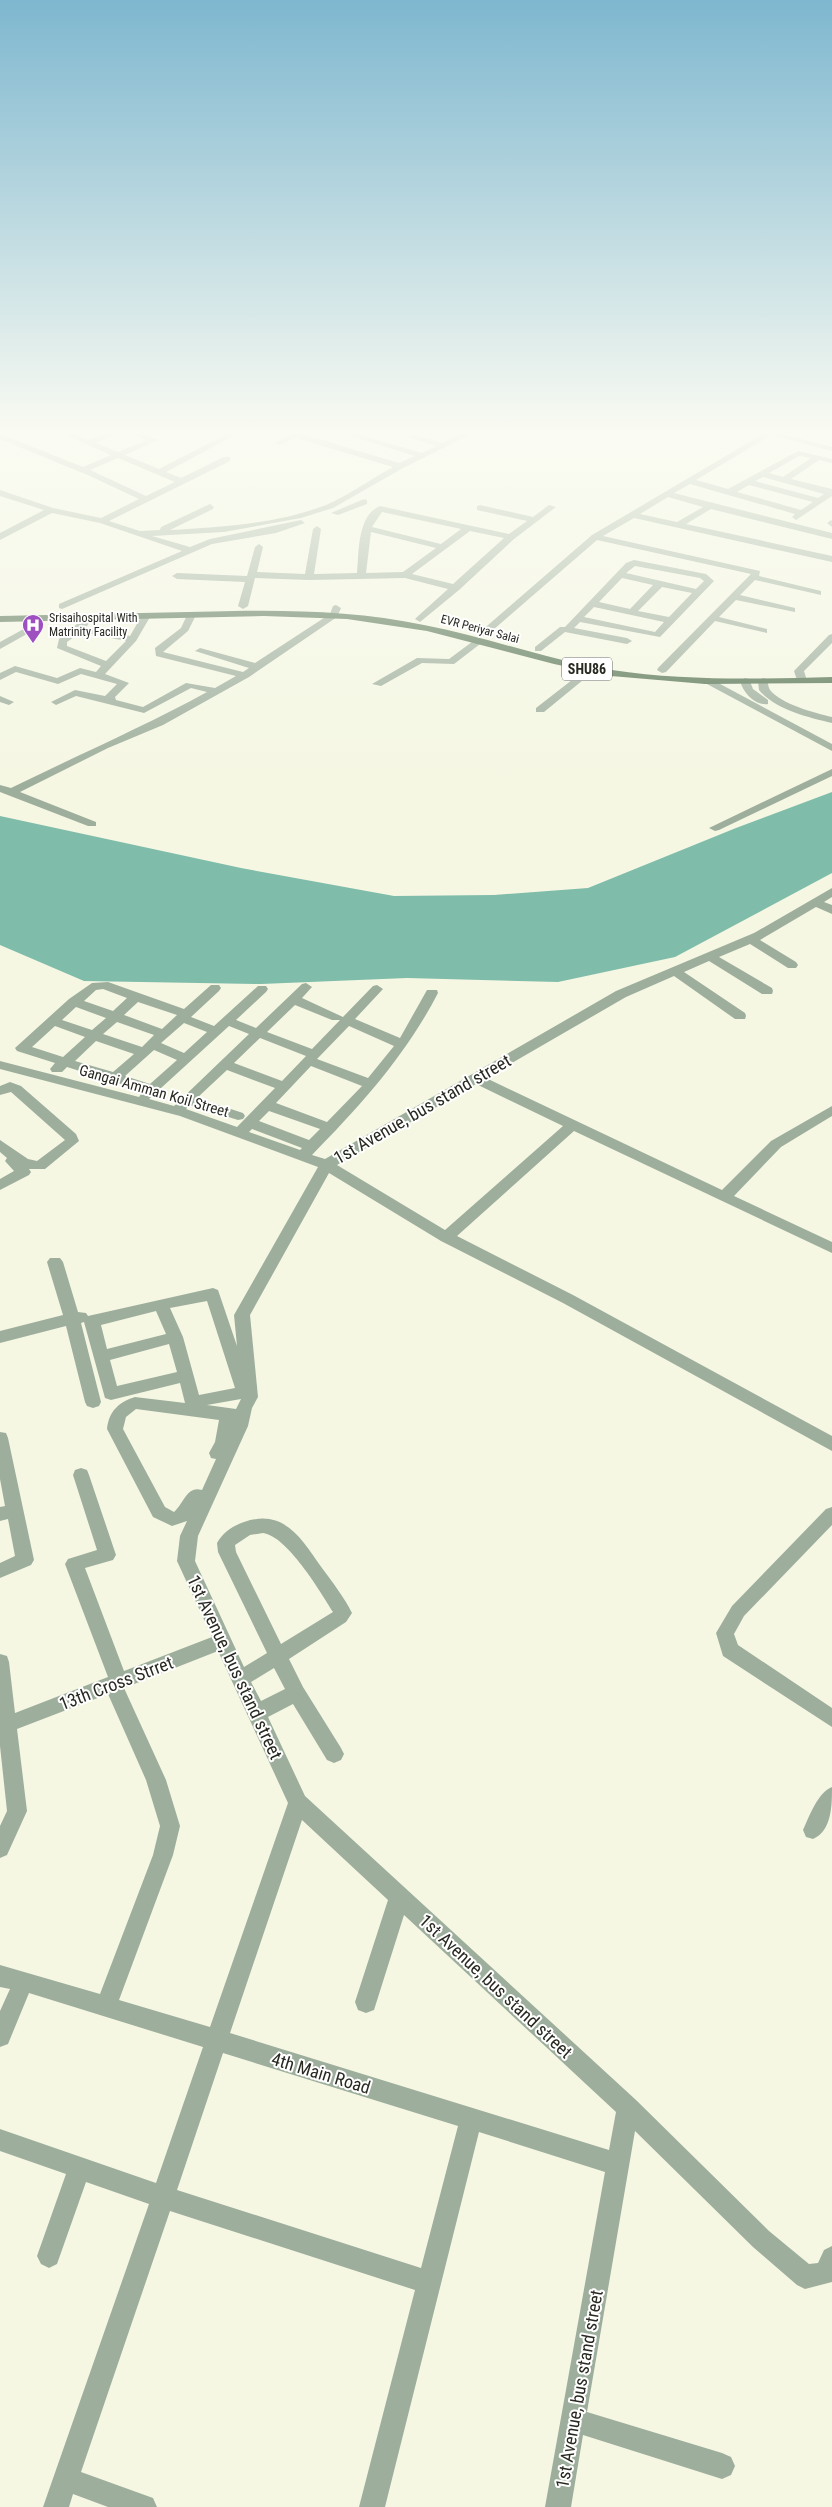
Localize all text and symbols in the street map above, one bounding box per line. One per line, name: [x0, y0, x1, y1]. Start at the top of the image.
place label: Srisaihospital With Matrinity Facility: [49, 611, 138, 639]
street label: EVR Periyar Salai: [439, 612, 521, 646]
hospital icon: Srisaihospital With Matrinity Facility: [21, 613, 45, 644]
road number: SHU86: [562, 658, 612, 681]
street label: 1st Avenue, bus stand street: [330, 1050, 514, 1168]
street label: Gangai Amman Koil Street: [77, 1061, 231, 1121]
street label: 1st Avenue, bus stand street: [183, 1571, 287, 1763]
street label: 13th Cross Strret: [56, 1652, 176, 1714]
street label: 1st Avenue, bus stand street: [415, 1910, 577, 2062]
street label: 4th Main Road: [269, 2048, 373, 2098]
street label: 1st Avenue, bus stand street: [551, 2288, 607, 2490]

